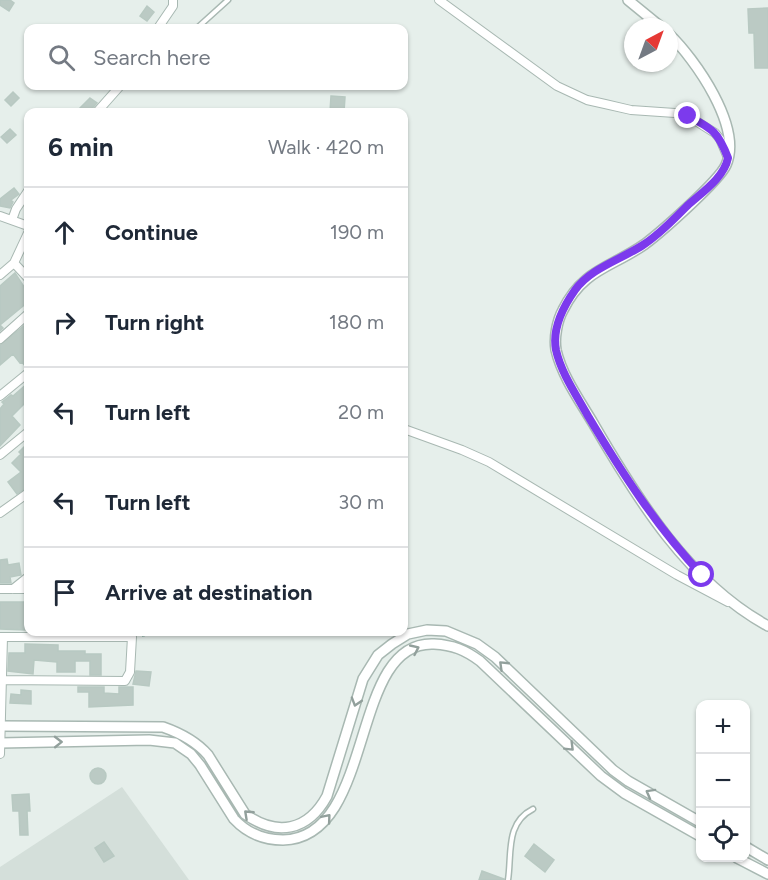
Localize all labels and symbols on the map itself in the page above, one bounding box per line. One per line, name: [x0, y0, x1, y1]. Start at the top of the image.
north arrow: [624, 18, 678, 72]
route end: [674, 102, 700, 128]
route start: [688, 561, 714, 587]
one-way arrow: [409, 645, 420, 657]
one-way arrow: [500, 662, 511, 673]
one-way arrow: [351, 696, 364, 707]
one-way arrow: [54, 736, 63, 748]
one-way arrow: [562, 740, 573, 751]
one-way arrow: [645, 789, 656, 800]
one-way arrow: [245, 810, 255, 821]
one-way arrow: [320, 814, 331, 825]

